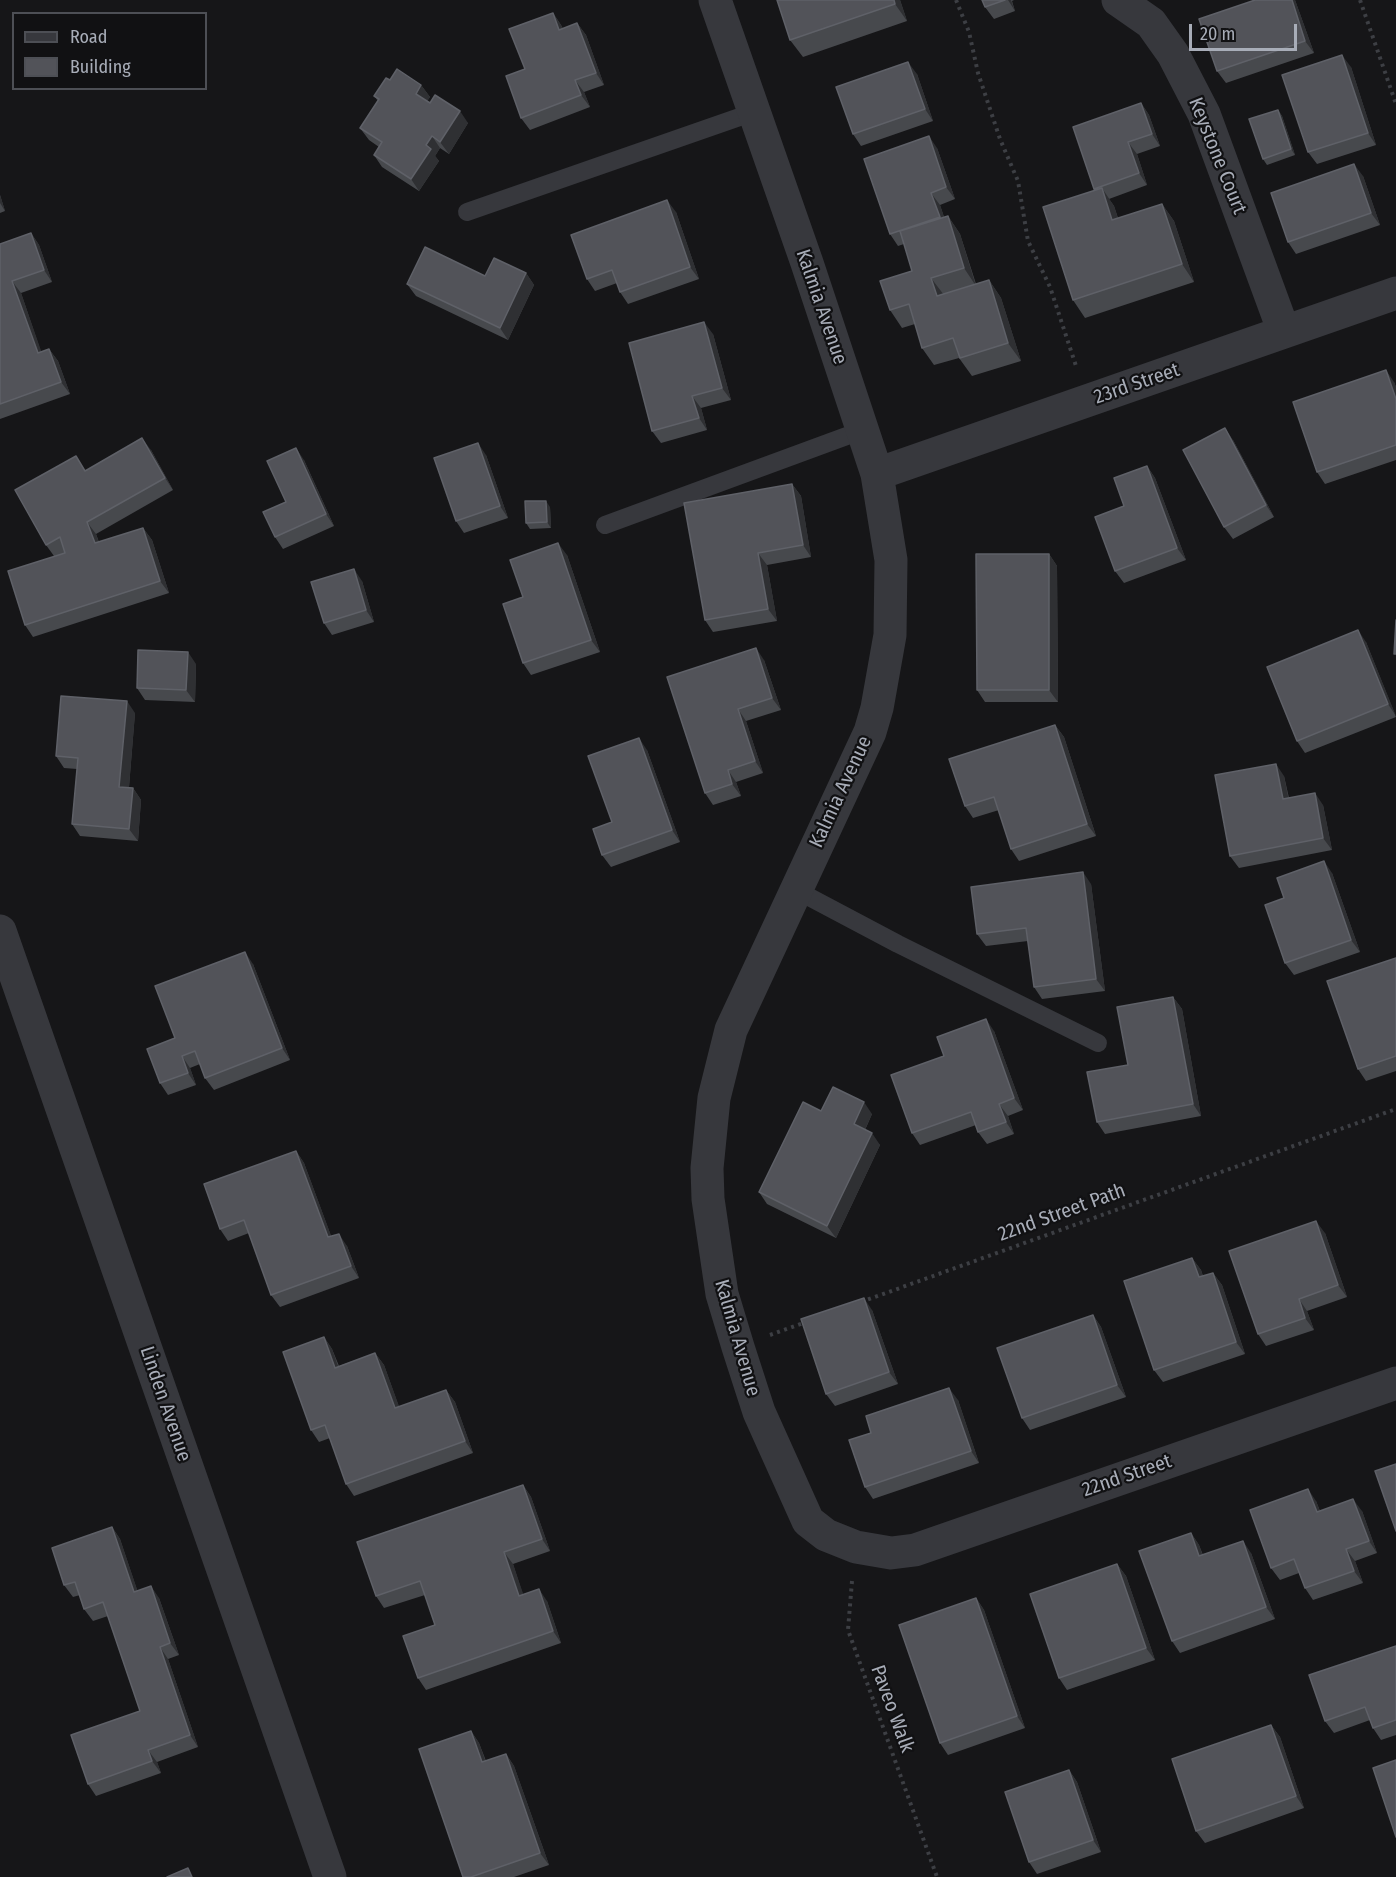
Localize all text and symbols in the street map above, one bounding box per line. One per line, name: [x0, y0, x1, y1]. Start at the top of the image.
legend: [12, 12, 207, 90]
scale bar: [1192, 12, 1300, 50]
text: 20 m: [1200, 23, 1235, 45]
text: Road: [70, 26, 107, 48]
text: Building: [70, 56, 131, 78]
street label: Keystone Court: [1183, 94, 1251, 218]
street label: Kalmia Avenue: [790, 246, 852, 368]
street label: 23rd Street: [1091, 358, 1183, 410]
street label: Kalmia Avenue: [805, 732, 877, 852]
street label: 22nd Street Path: [995, 1179, 1129, 1247]
street label: Kalmia Avenue: [709, 1277, 765, 1399]
street label: Linden Avenue: [134, 1343, 196, 1465]
street label: 22nd Street: [1079, 1450, 1175, 1502]
street label: Paveo Walk: [865, 1662, 919, 1756]

